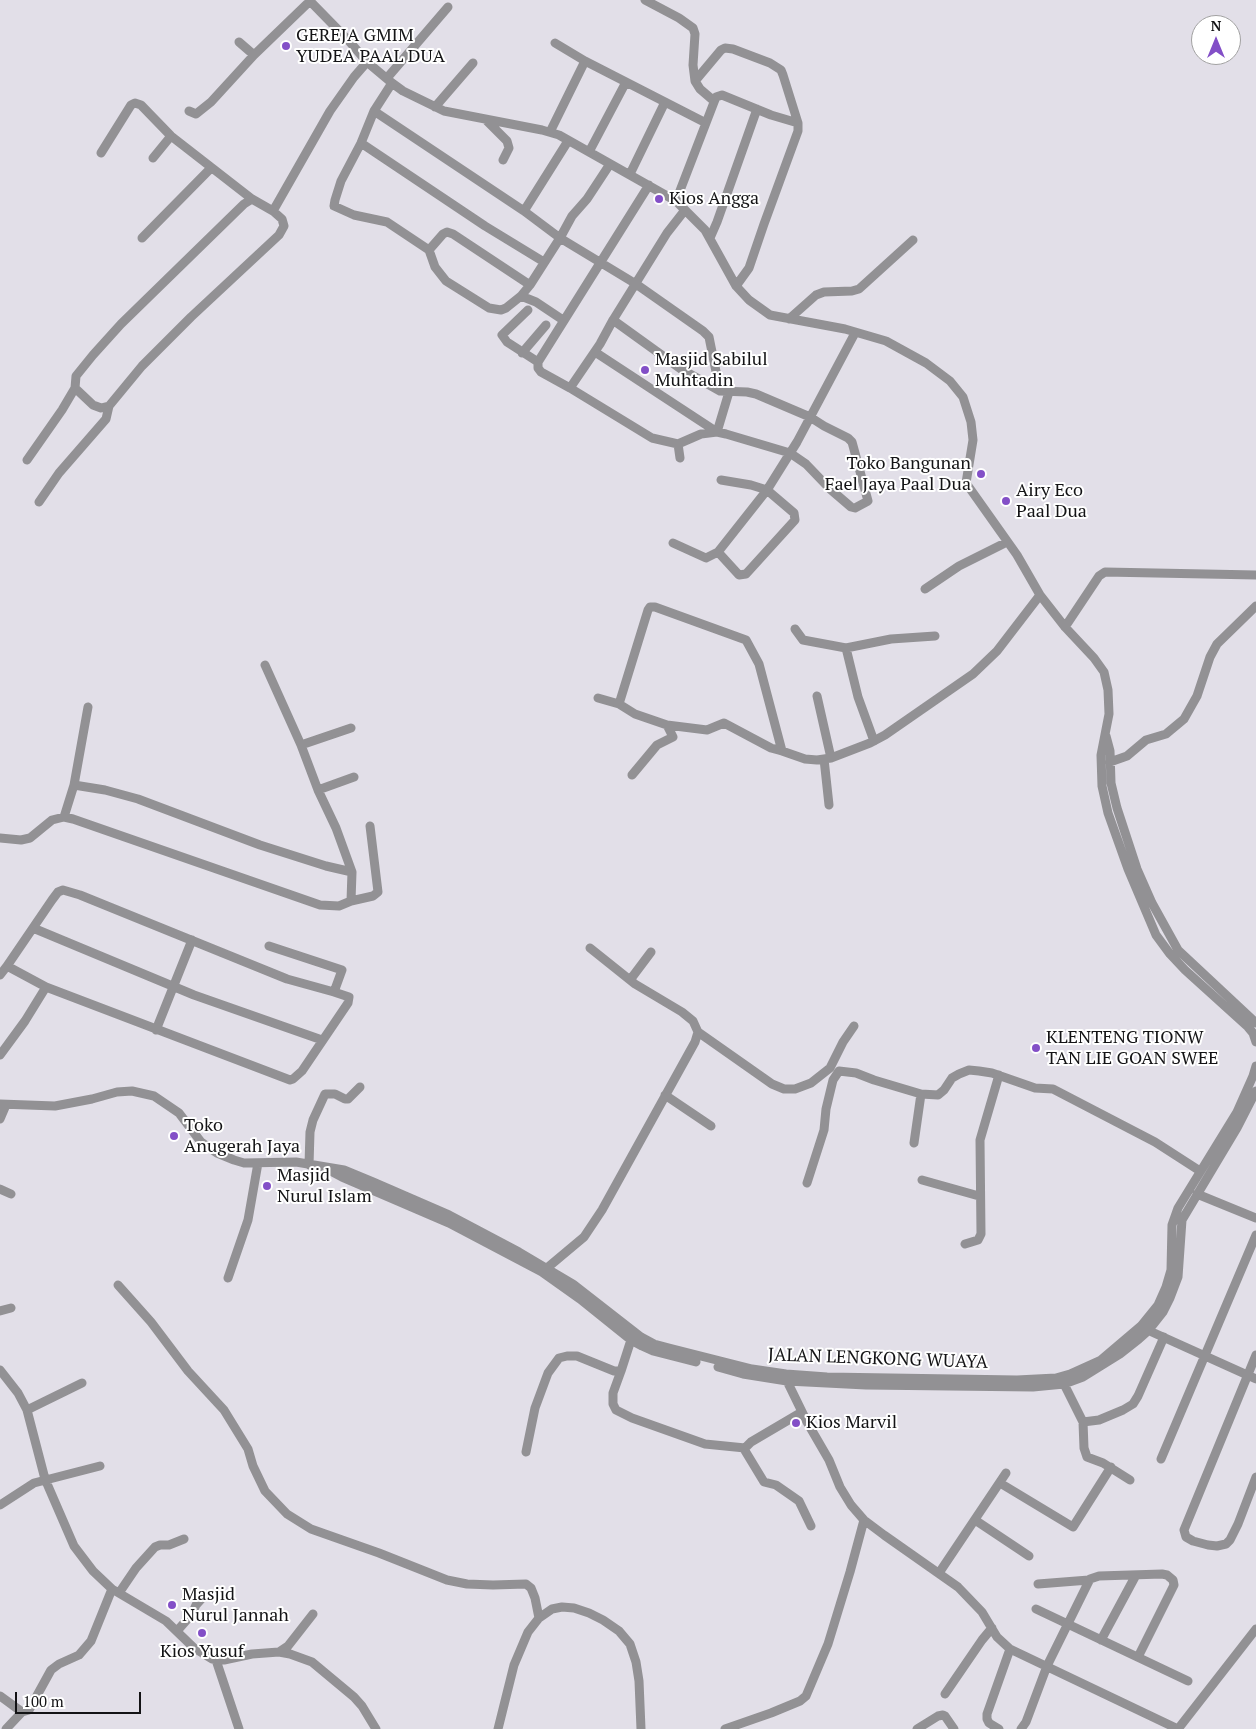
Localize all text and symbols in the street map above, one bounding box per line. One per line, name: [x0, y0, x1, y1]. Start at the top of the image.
north arrow: [1191, 15, 1241, 65]
text: N: [1211, 16, 1221, 35]
place label: GEREJA GMIM YUDEA PAAL DUA: [296, 25, 445, 68]
marker: GEREJA GMIM YUDEA PAAL DUA: [280, 40, 292, 52]
place label: Kios Angga: [669, 188, 759, 210]
marker: Kios Angga: [653, 193, 665, 205]
place label: Masjid Sabilul Muhtadin: [655, 349, 768, 392]
marker: Masjid Sabilul Muhtadin: [639, 364, 651, 376]
place label: Toko Bangunan Fael Jaya Paal Dua: [825, 453, 971, 496]
marker: Toko Bangunan Fael Jaya Paal Dua: [975, 468, 987, 480]
place label: Airy Eco Paal Dua: [1016, 480, 1087, 522]
marker: Airy Eco Paal Dua: [1000, 495, 1012, 507]
place label: KLENTENG TIONW TAN LIE GOAN SWEE: [1046, 1027, 1219, 1070]
marker: KLENTENG TIONW TAN LIE GOAN SWEE: [1030, 1042, 1042, 1054]
place label: Toko Anugerah Jaya: [184, 1115, 300, 1158]
marker: Toko Anugerah Jaya: [168, 1130, 180, 1142]
place label: Masjid Nurul Islam: [277, 1165, 372, 1208]
marker: Masjid Nurul Islam: [261, 1180, 273, 1192]
street label: JALAN LENGKONG WUAYA: [768, 1344, 988, 1374]
place label: Kios Marvil: [806, 1412, 897, 1434]
marker: Kios Marvil: [790, 1417, 802, 1429]
place label: Masjid Nurul Jannah: [182, 1584, 289, 1626]
marker: Masjid Nurul Jannah: [166, 1599, 178, 1611]
marker: Kios Yusuf: [196, 1627, 208, 1639]
place label: Kios Yusuf: [160, 1641, 244, 1663]
scale bar: [18, 1682, 144, 1714]
text: 100 m: [23, 1691, 64, 1711]

